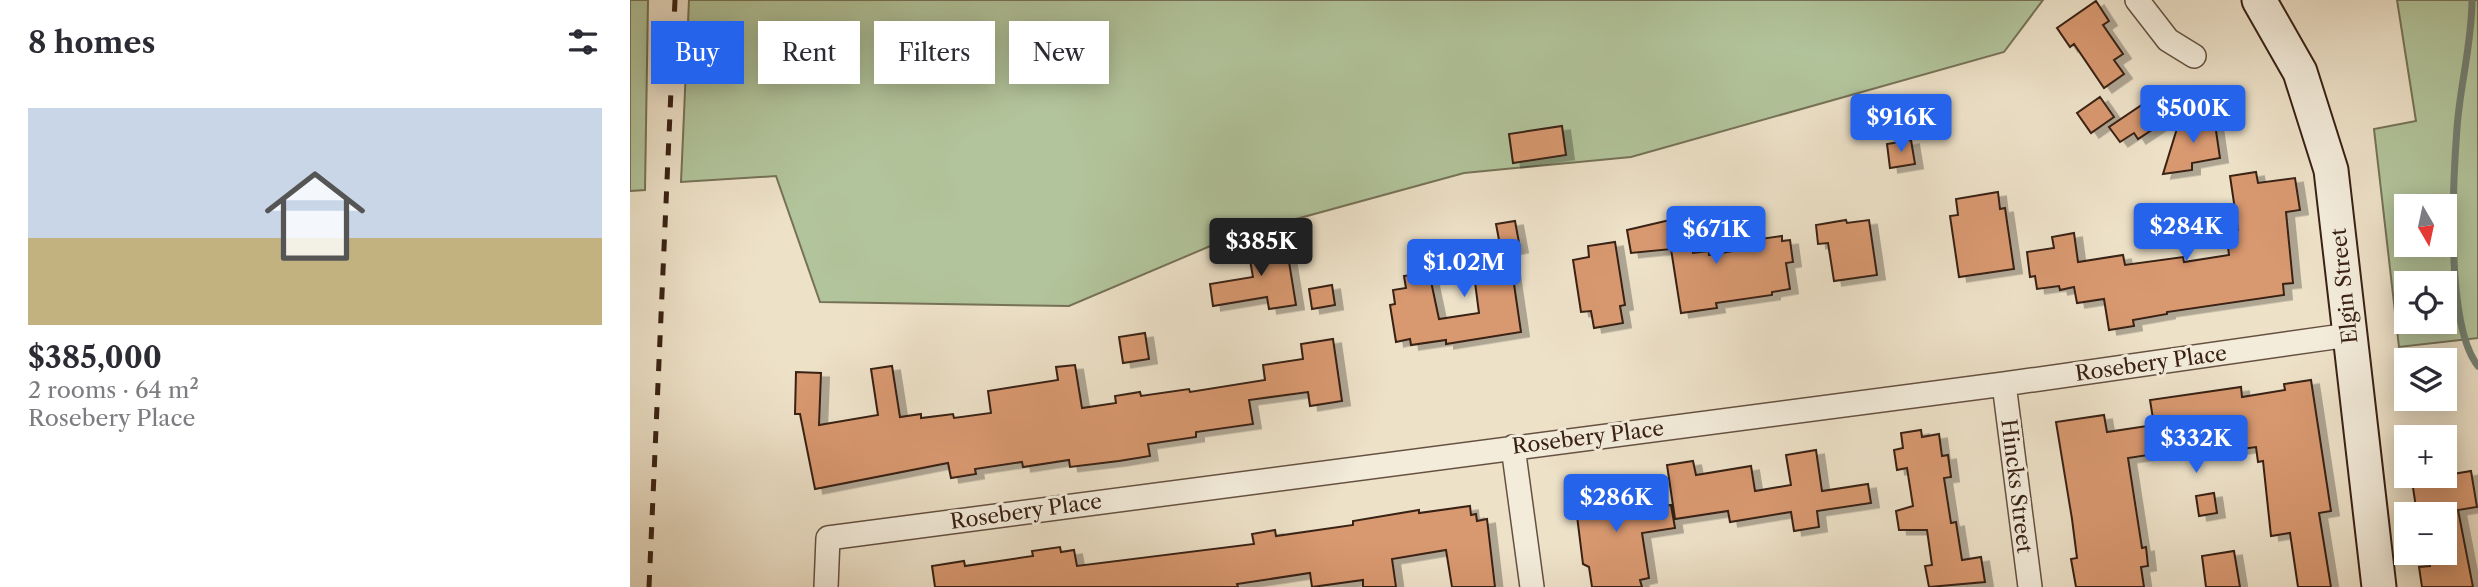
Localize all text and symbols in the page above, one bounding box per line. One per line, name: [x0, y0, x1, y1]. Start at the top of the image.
chip: Buy: [651, 21, 744, 84]
chip: Rent: [758, 21, 860, 84]
chip: Filters: [874, 21, 995, 84]
chip: New: [1009, 21, 1109, 84]
icon: filters: [564, 23, 602, 61]
text: 8 homes: [28, 24, 155, 61]
pin: $500K: [2144, 86, 2242, 145]
pin: $916K: [1852, 94, 1950, 154]
text: $500K: [2156, 94, 2230, 122]
text: $916K: [1866, 103, 1936, 131]
icon: home: [252, 153, 378, 279]
north arrow: [2394, 194, 2457, 257]
map controls: [2394, 194, 2457, 565]
pin: $284K: [2137, 204, 2235, 263]
pin: $671K: [1667, 206, 1765, 266]
text: $284K: [2150, 212, 2222, 240]
text: $671K: [1682, 215, 1750, 243]
pin: $385K: [1212, 218, 1310, 278]
street label: Elgin Street: [2325, 226, 2363, 345]
text: $385K: [1225, 227, 1297, 255]
pin: $1.02M: [1407, 240, 1521, 299]
text: $1.02M: [1423, 248, 1505, 276]
button: locate: [2394, 271, 2457, 334]
text: $385,000: [28, 339, 162, 376]
street label: Rosebery Place: [2074, 340, 2228, 386]
button: layers: [2394, 348, 2457, 411]
text: 2 rooms · 64 m²: [28, 376, 199, 404]
text: Rosebery Place: [28, 404, 195, 432]
street label: Rosebery Place: [1511, 415, 1665, 459]
pin: $332K: [2147, 416, 2245, 475]
street label: Hincks Street: [1996, 418, 2038, 555]
text: $332K: [2161, 424, 2231, 452]
button: +: [2394, 425, 2457, 488]
pin: $286K: [1567, 475, 1665, 534]
text: $286K: [1580, 483, 1652, 511]
street label: Rosebery Place: [949, 488, 1103, 534]
button: −: [2394, 502, 2457, 565]

